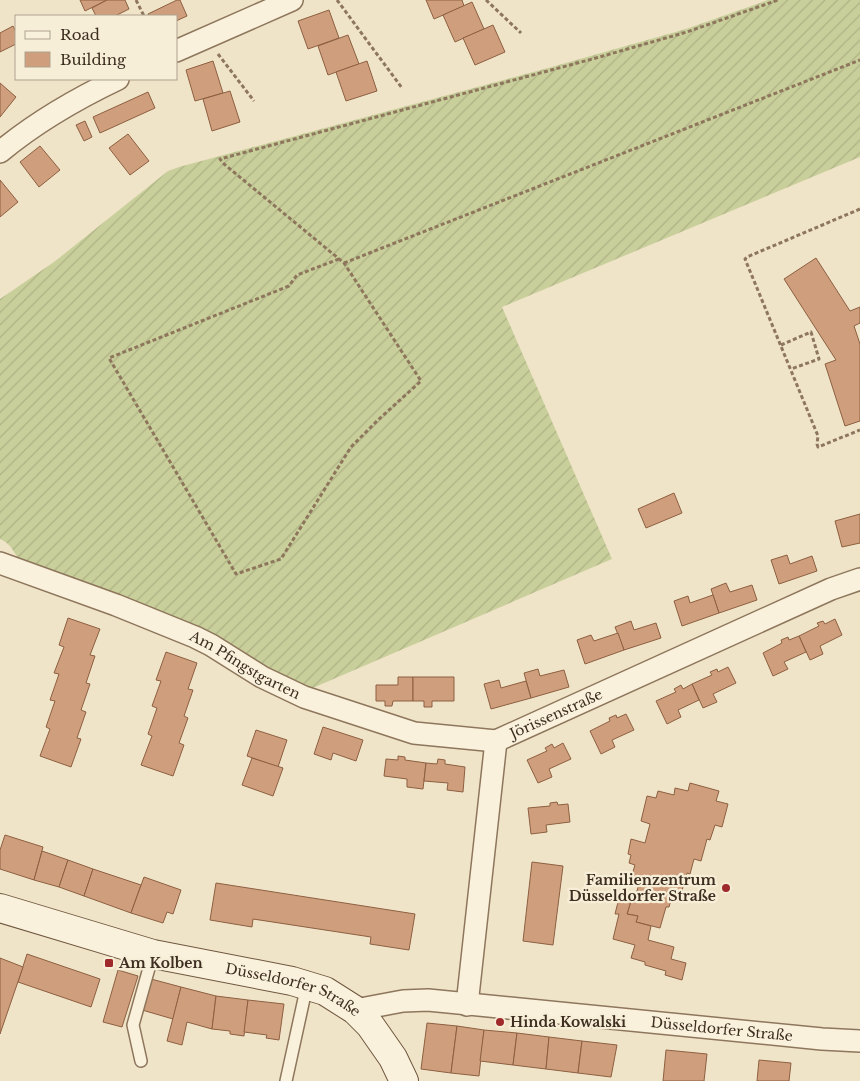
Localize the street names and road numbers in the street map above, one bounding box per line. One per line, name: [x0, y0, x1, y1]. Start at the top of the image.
street label: Am Pfingstgarten: [186, 626, 304, 703]
street label: Jörissenstraße: [505, 685, 605, 743]
street label: Düsseldorfer Straße: [224, 959, 365, 1020]
street label: Düsseldorfer Straße: [650, 1013, 794, 1045]

